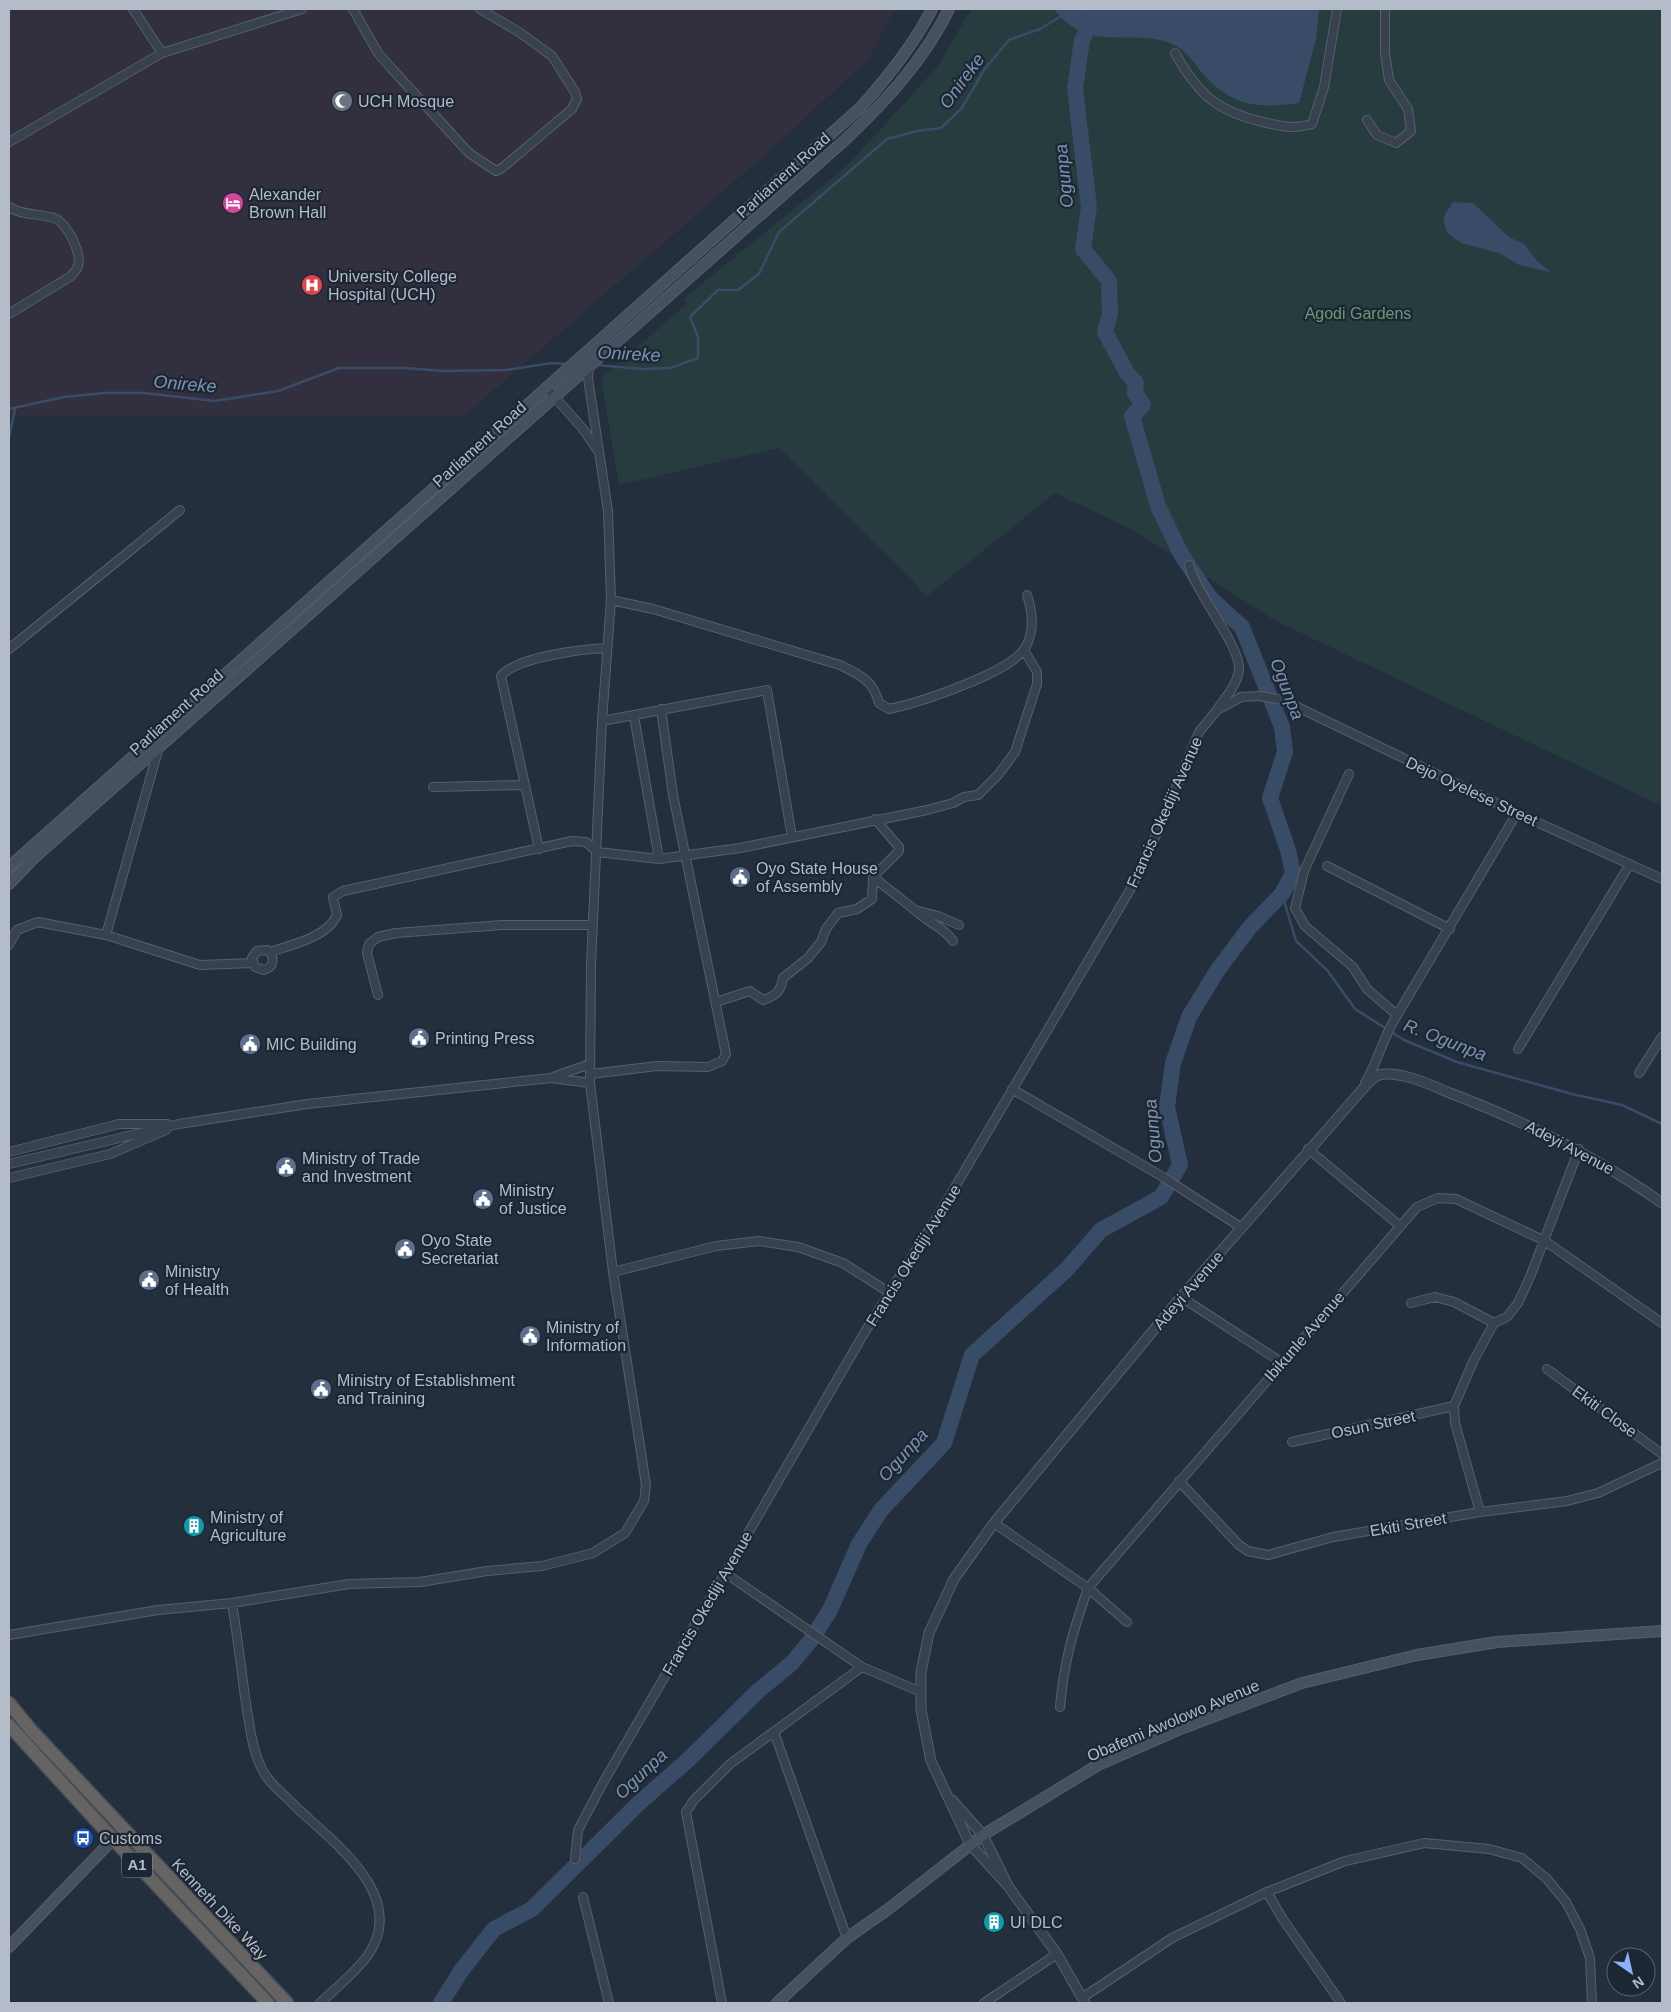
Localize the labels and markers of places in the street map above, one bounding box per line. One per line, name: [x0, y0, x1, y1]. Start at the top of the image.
mosque icon: UCH Mosque: [330, 89, 354, 113]
place label: UCH Mosque: [358, 93, 454, 110]
place label: Alexander Brown Hall: [249, 186, 326, 221]
hotel icon: Alexander Brown Hall: [221, 191, 245, 215]
place label: University College Hospital (UCH): [328, 268, 457, 303]
hospital icon: University College Hospital (UCH): [300, 273, 324, 297]
place label: Oyo State House of Assembly: [756, 860, 878, 895]
public building icon: Oyo State House of Assembly: [728, 865, 752, 889]
public building icon: Printing Press: [407, 1026, 431, 1050]
place label: Printing Press: [435, 1030, 535, 1047]
public building icon: MIC Building: [238, 1032, 262, 1056]
place label: MIC Building: [266, 1036, 357, 1053]
place label: Ministry of Trade and Investment: [302, 1150, 420, 1185]
public building icon: Ministry of Trade and Investment: [274, 1155, 298, 1179]
place label: Ministry of Justice: [499, 1182, 567, 1217]
public building icon: Ministry of Justice: [471, 1187, 495, 1211]
place label: Oyo State Secretariat: [421, 1232, 499, 1267]
public building icon: Oyo State Secretariat: [393, 1237, 417, 1261]
place label: Ministry of Health: [165, 1263, 229, 1298]
public building icon: Ministry of Health: [137, 1268, 161, 1292]
place label: Ministry of Information: [546, 1319, 626, 1354]
public building icon: Ministry of Information: [518, 1324, 542, 1348]
place label: Ministry of Establishment and Training: [337, 1372, 515, 1407]
public building icon: Ministry of Establishment and Training: [309, 1377, 333, 1401]
place label: Ministry of Agriculture: [210, 1509, 287, 1544]
building icon: Ministry of Agriculture: [182, 1514, 206, 1538]
bus stop icon: Customs: [71, 1826, 95, 1850]
place label: Customs: [99, 1830, 162, 1847]
building icon: UI DLC: [982, 1910, 1006, 1934]
place label: UI DLC: [1010, 1914, 1062, 1931]

